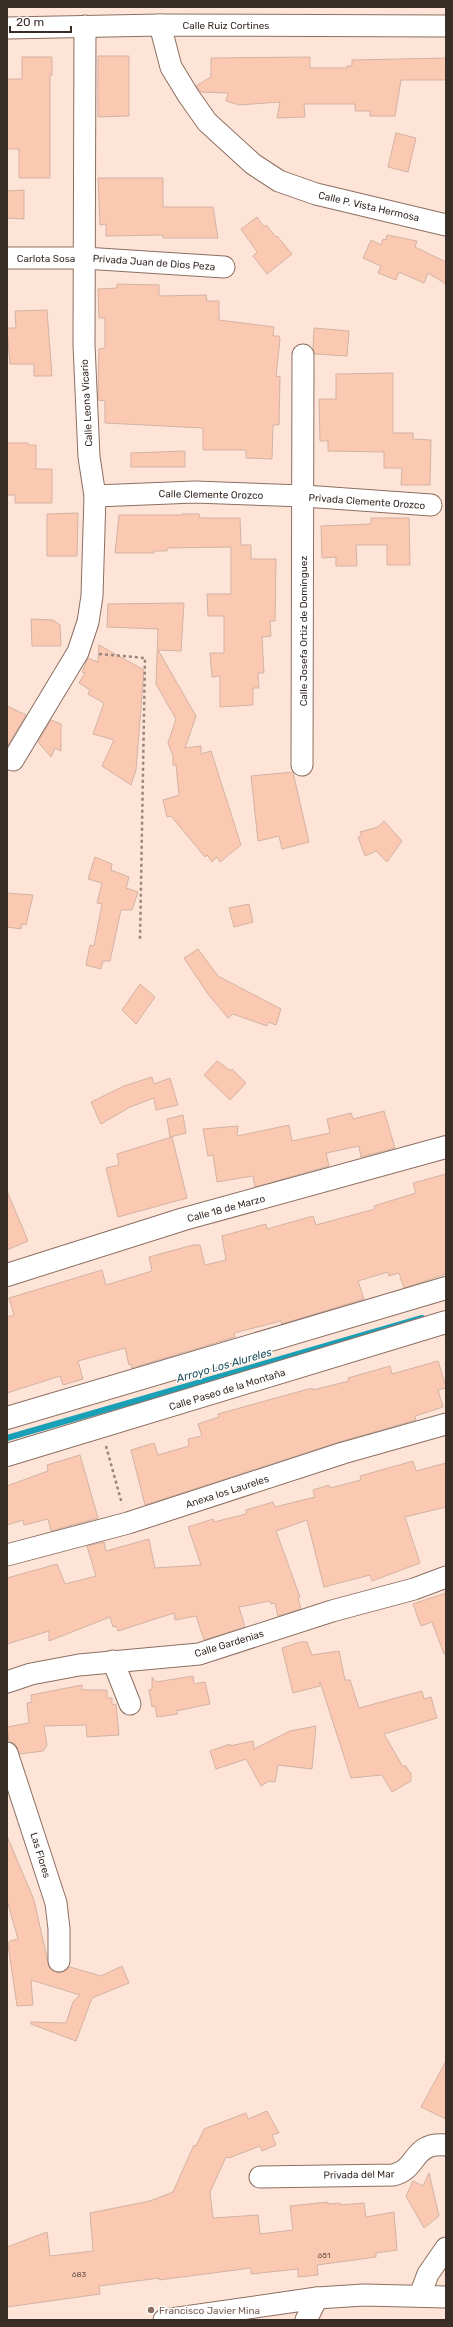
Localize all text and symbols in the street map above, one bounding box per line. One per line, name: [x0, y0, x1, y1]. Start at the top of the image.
scale bar: [10, 8, 71, 34]
text: 20 m: [16, 15, 44, 29]
street label: Calle Ruiz Cortines: [183, 20, 269, 32]
street label: Calle P. Vista Hermosa: [317, 190, 420, 224]
street label: Carlota Sosa: [17, 253, 75, 265]
street label: Privada Juan de Dios Peza: [92, 253, 216, 273]
street label: Calle Leona Vicario: [79, 359, 95, 447]
street label: Calle Clemente Orozco: [159, 488, 264, 502]
street label: Privada Clemente Orozco: [308, 492, 426, 512]
street label: Calle Josefa Ortiz de Domínguez: [298, 556, 310, 706]
street label: Calle 18 de Marzo: [186, 1193, 267, 1225]
water label: Arroyo Los Alureles: [174, 1346, 274, 1386]
street label: Calle Paseo de la Montaña: [168, 1367, 287, 1413]
street label: Anexa los Laureles: [184, 1473, 270, 1511]
street label: Calle Gardenias: [193, 1628, 265, 1660]
street label: Las Flores: [27, 1831, 53, 1880]
street label: Privada del Mar: [323, 2168, 395, 2182]
house number: 651: [318, 2251, 330, 2260]
house number: 683: [72, 2270, 87, 2279]
marker: Francisco Javier Mina: [146, 2305, 156, 2315]
place label: Francisco Javier Mina: [159, 2305, 260, 2317]

